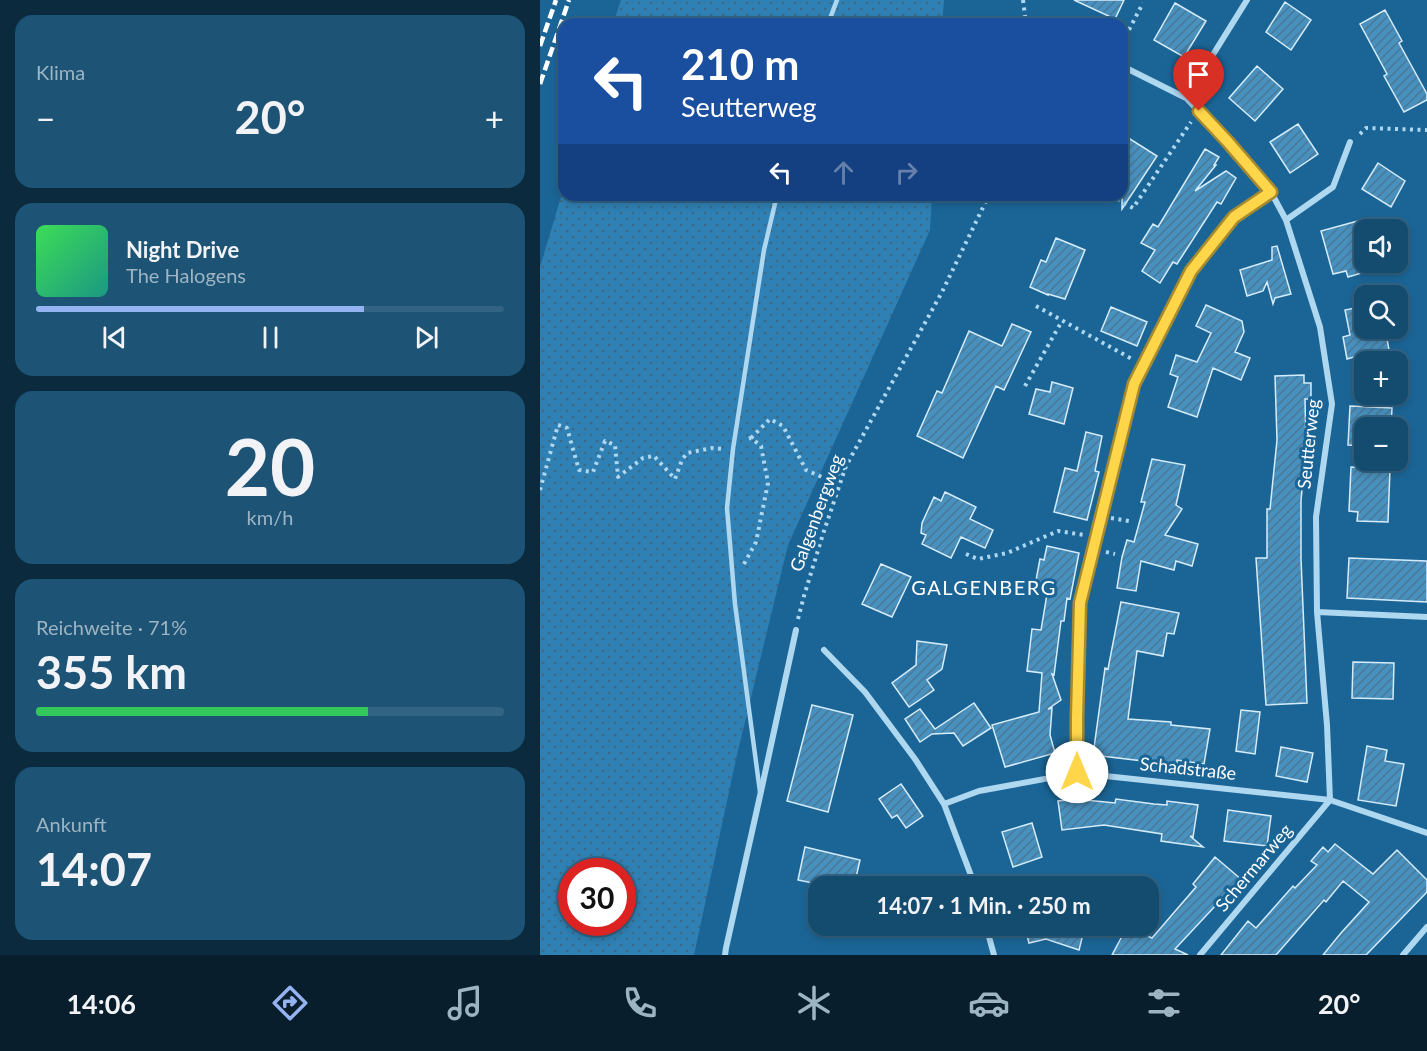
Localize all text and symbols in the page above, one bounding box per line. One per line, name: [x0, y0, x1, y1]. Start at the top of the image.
text: 210 m: [681, 39, 799, 89]
icon: left: [582, 42, 660, 120]
pin: [1173, 49, 1224, 111]
icon: arrive: [1182, 58, 1215, 91]
text: Klima: [36, 60, 85, 84]
text: 20°: [235, 90, 305, 144]
text: Seutterweg: [681, 90, 817, 123]
text: −: [36, 98, 55, 138]
text: +: [485, 98, 504, 138]
icon: left: [764, 156, 797, 189]
icon: ahead: [827, 156, 860, 189]
icon: right: [890, 156, 923, 189]
map controls: [1354, 219, 1408, 471]
button: sound: [1354, 219, 1408, 273]
text: Night Drive: [126, 236, 239, 263]
text: The Halogens: [126, 263, 246, 287]
button: search: [1354, 285, 1408, 339]
icon: previous: [98, 321, 131, 354]
icon: pause: [254, 321, 287, 354]
icon: next: [410, 321, 443, 354]
button: +: [1354, 351, 1408, 405]
street label: Seutterweg: [1292, 398, 1324, 490]
button: −: [1354, 417, 1408, 471]
text: 20: [225, 419, 315, 513]
street label: Galgenbergweg: [785, 451, 847, 574]
text: km/h: [247, 505, 293, 529]
district label: GALGENBERG: [911, 575, 1057, 599]
text: Reichweite · 71%: [36, 615, 187, 639]
text: 355 km: [36, 645, 187, 699]
position arrow: [1045, 740, 1109, 804]
street label: Schadstraße: [1139, 752, 1237, 784]
text: Ankunft: [36, 812, 107, 836]
street label: Schermarweg: [1210, 819, 1296, 916]
text: 14:07: [36, 842, 152, 896]
speed limit sign: 30: [558, 858, 636, 936]
text: 14:07 · 1 Min. · 250 m: [876, 892, 1091, 919]
icon: directions: [269, 982, 311, 1024]
icon: music: [444, 982, 486, 1024]
icon: phone: [619, 982, 661, 1024]
icon: climate: [793, 982, 835, 1024]
icon: car: [968, 982, 1010, 1024]
icon: filters: [1143, 982, 1185, 1024]
text: 14:06: [66, 987, 136, 1020]
text: 20°: [1318, 987, 1360, 1020]

